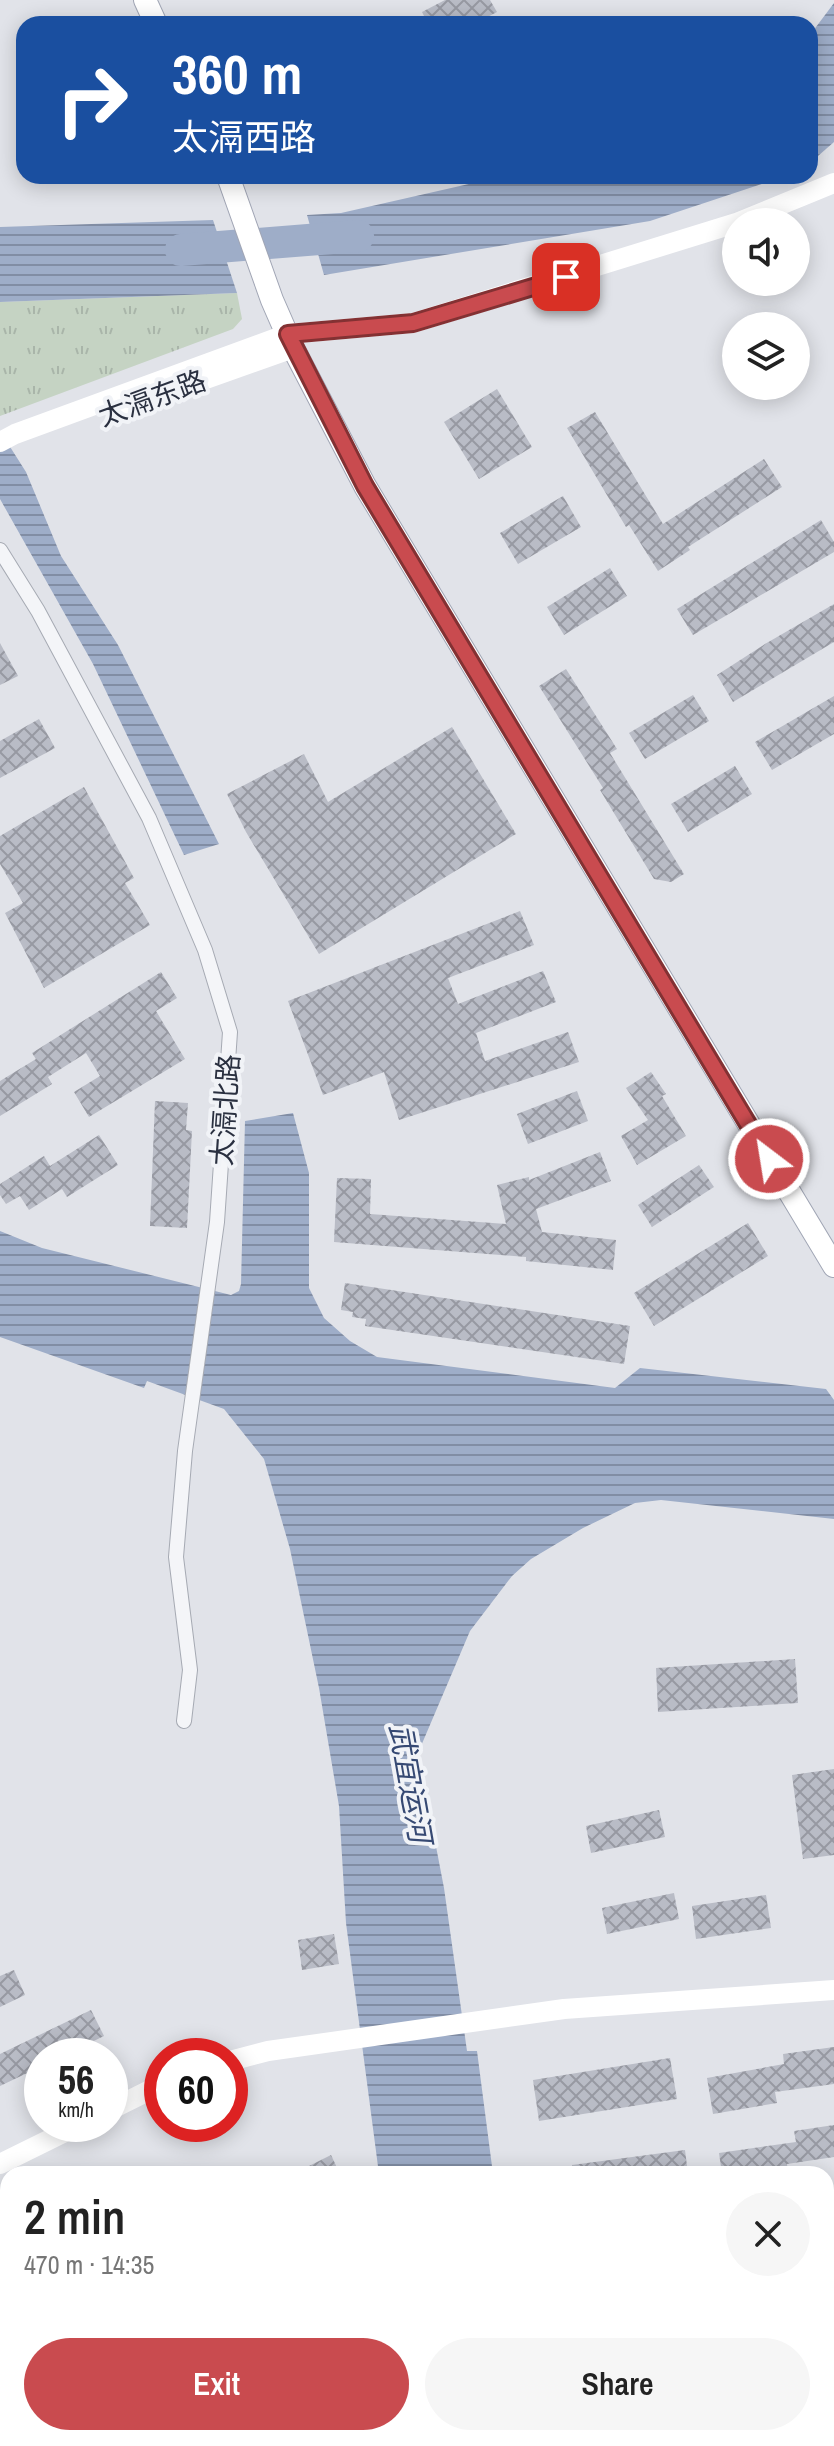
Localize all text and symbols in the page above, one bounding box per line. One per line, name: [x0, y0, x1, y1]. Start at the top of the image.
text: 360 m: [172, 36, 302, 111]
icon: right: [40, 48, 144, 152]
text: 太滆西路: [172, 113, 316, 161]
map controls: [722, 208, 810, 400]
button: sound: [722, 208, 810, 296]
pin: [532, 243, 600, 311]
icon: arrive: [544, 255, 588, 299]
button: layers: [722, 312, 810, 400]
street label: 太滆东路: [93, 361, 211, 435]
street label: 太滆北路: [202, 1053, 248, 1167]
position arrow: [727, 1117, 811, 1201]
water label: 武宜运河: [381, 1720, 442, 1850]
speed limit sign: 60: [144, 2038, 248, 2142]
text: 56: [58, 2053, 94, 2106]
text: km/h: [58, 2096, 94, 2123]
text: 2 min: [24, 2184, 125, 2249]
button: close: [726, 2192, 810, 2276]
text: 470 m · 14:35: [24, 2247, 154, 2282]
button: Exit: [24, 2338, 409, 2430]
button: Share: [425, 2338, 810, 2430]

